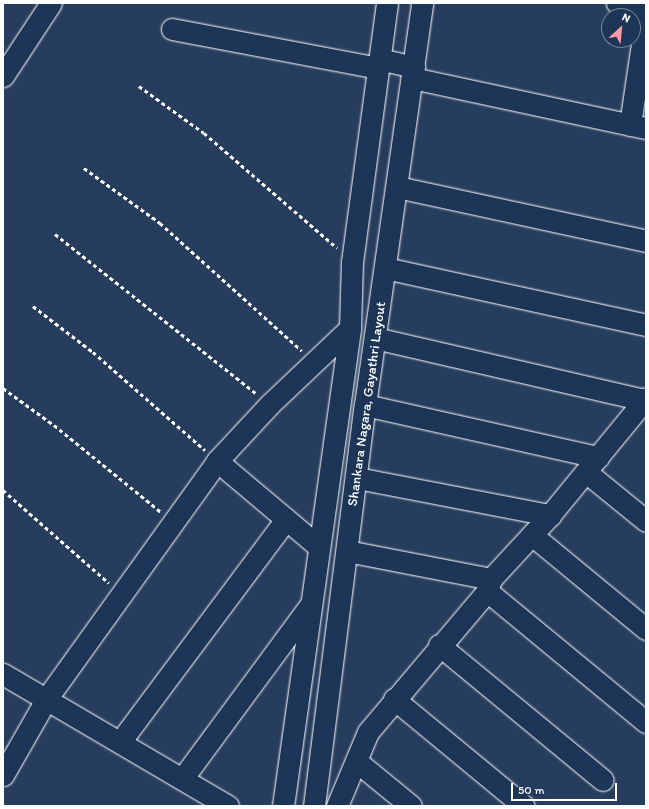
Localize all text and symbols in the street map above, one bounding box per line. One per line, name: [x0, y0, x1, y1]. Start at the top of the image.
north arrow: [601, 8, 641, 48]
text: N: [620, 10, 632, 25]
street label: Shankara Nagara, Gayathri Layout: [344, 301, 390, 507]
scale bar: [513, 775, 619, 801]
text: 50 m: [518, 783, 544, 797]

